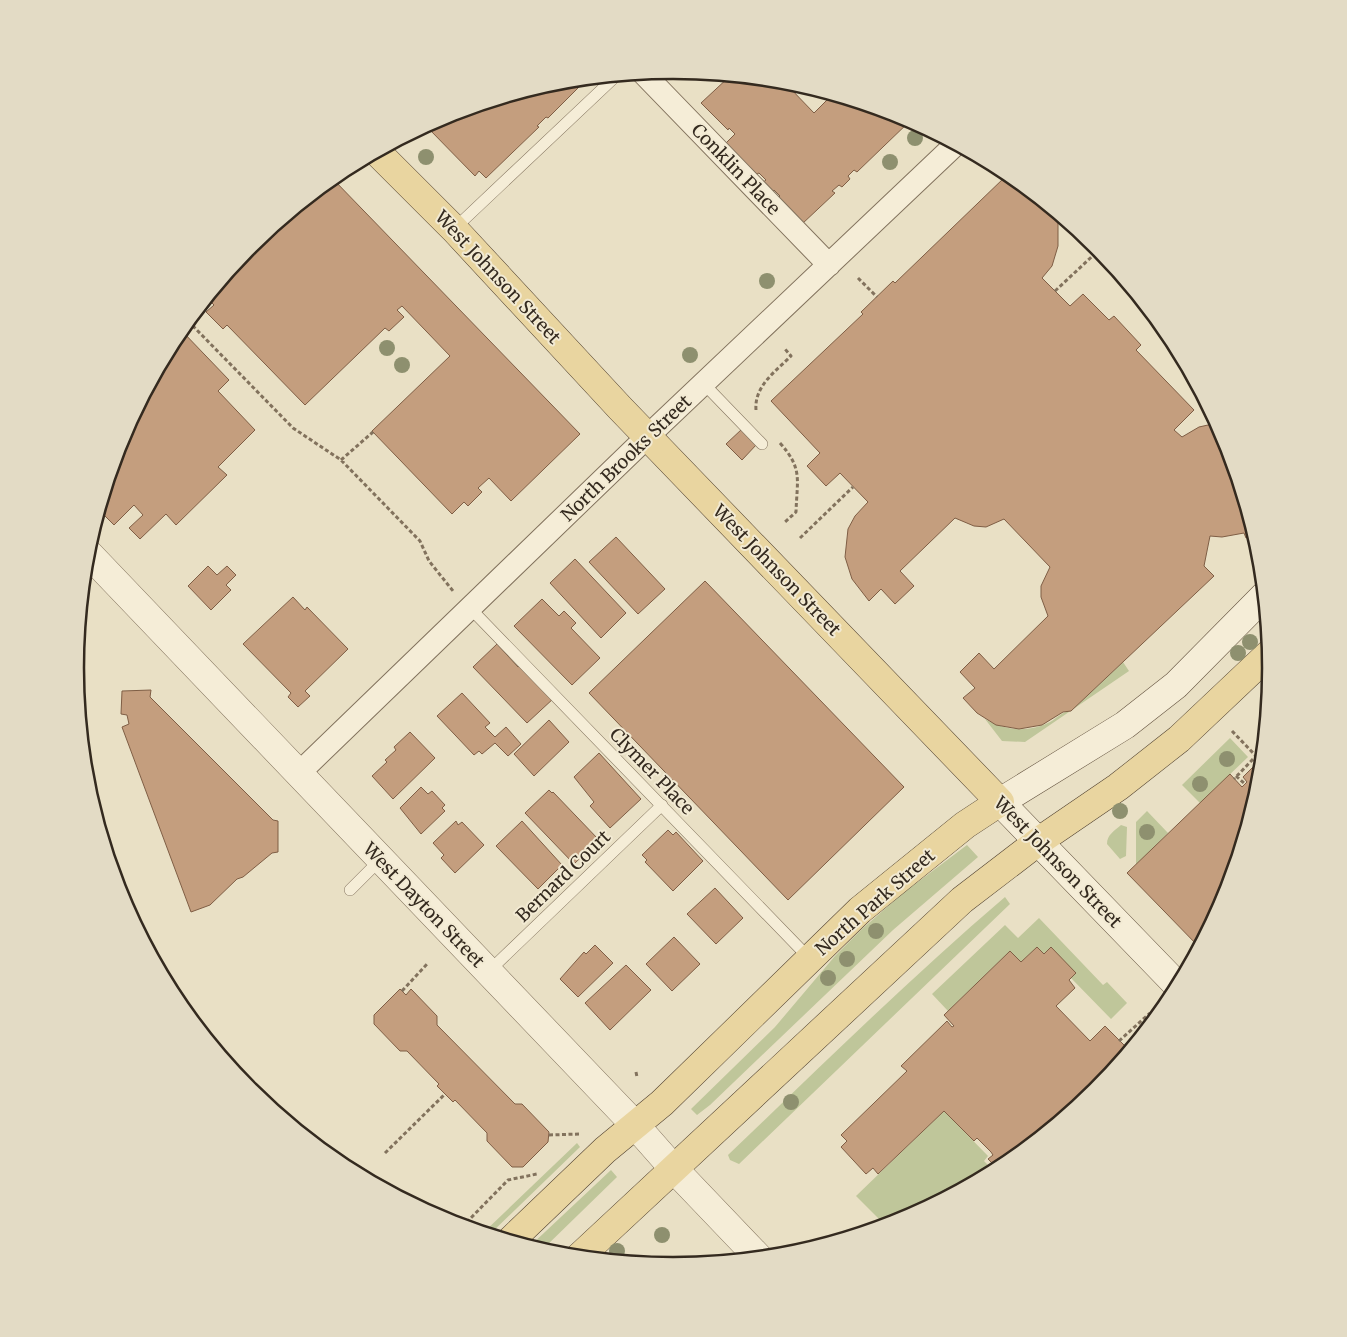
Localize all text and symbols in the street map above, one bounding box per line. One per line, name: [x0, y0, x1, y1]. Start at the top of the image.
street label: Conklin Place: [687, 119, 785, 219]
street label: West Johnson Street: [430, 205, 566, 349]
street label: North Brooks Street: [556, 390, 696, 526]
street label: West Johnson Street: [708, 499, 846, 641]
street label: Clymer Place: [605, 723, 699, 819]
street label: West Johnson Street: [989, 791, 1127, 933]
street label: Bernard Court: [511, 825, 615, 927]
street label: West Dayton Street: [358, 837, 490, 972]
street label: North Park Street: [810, 844, 940, 960]

